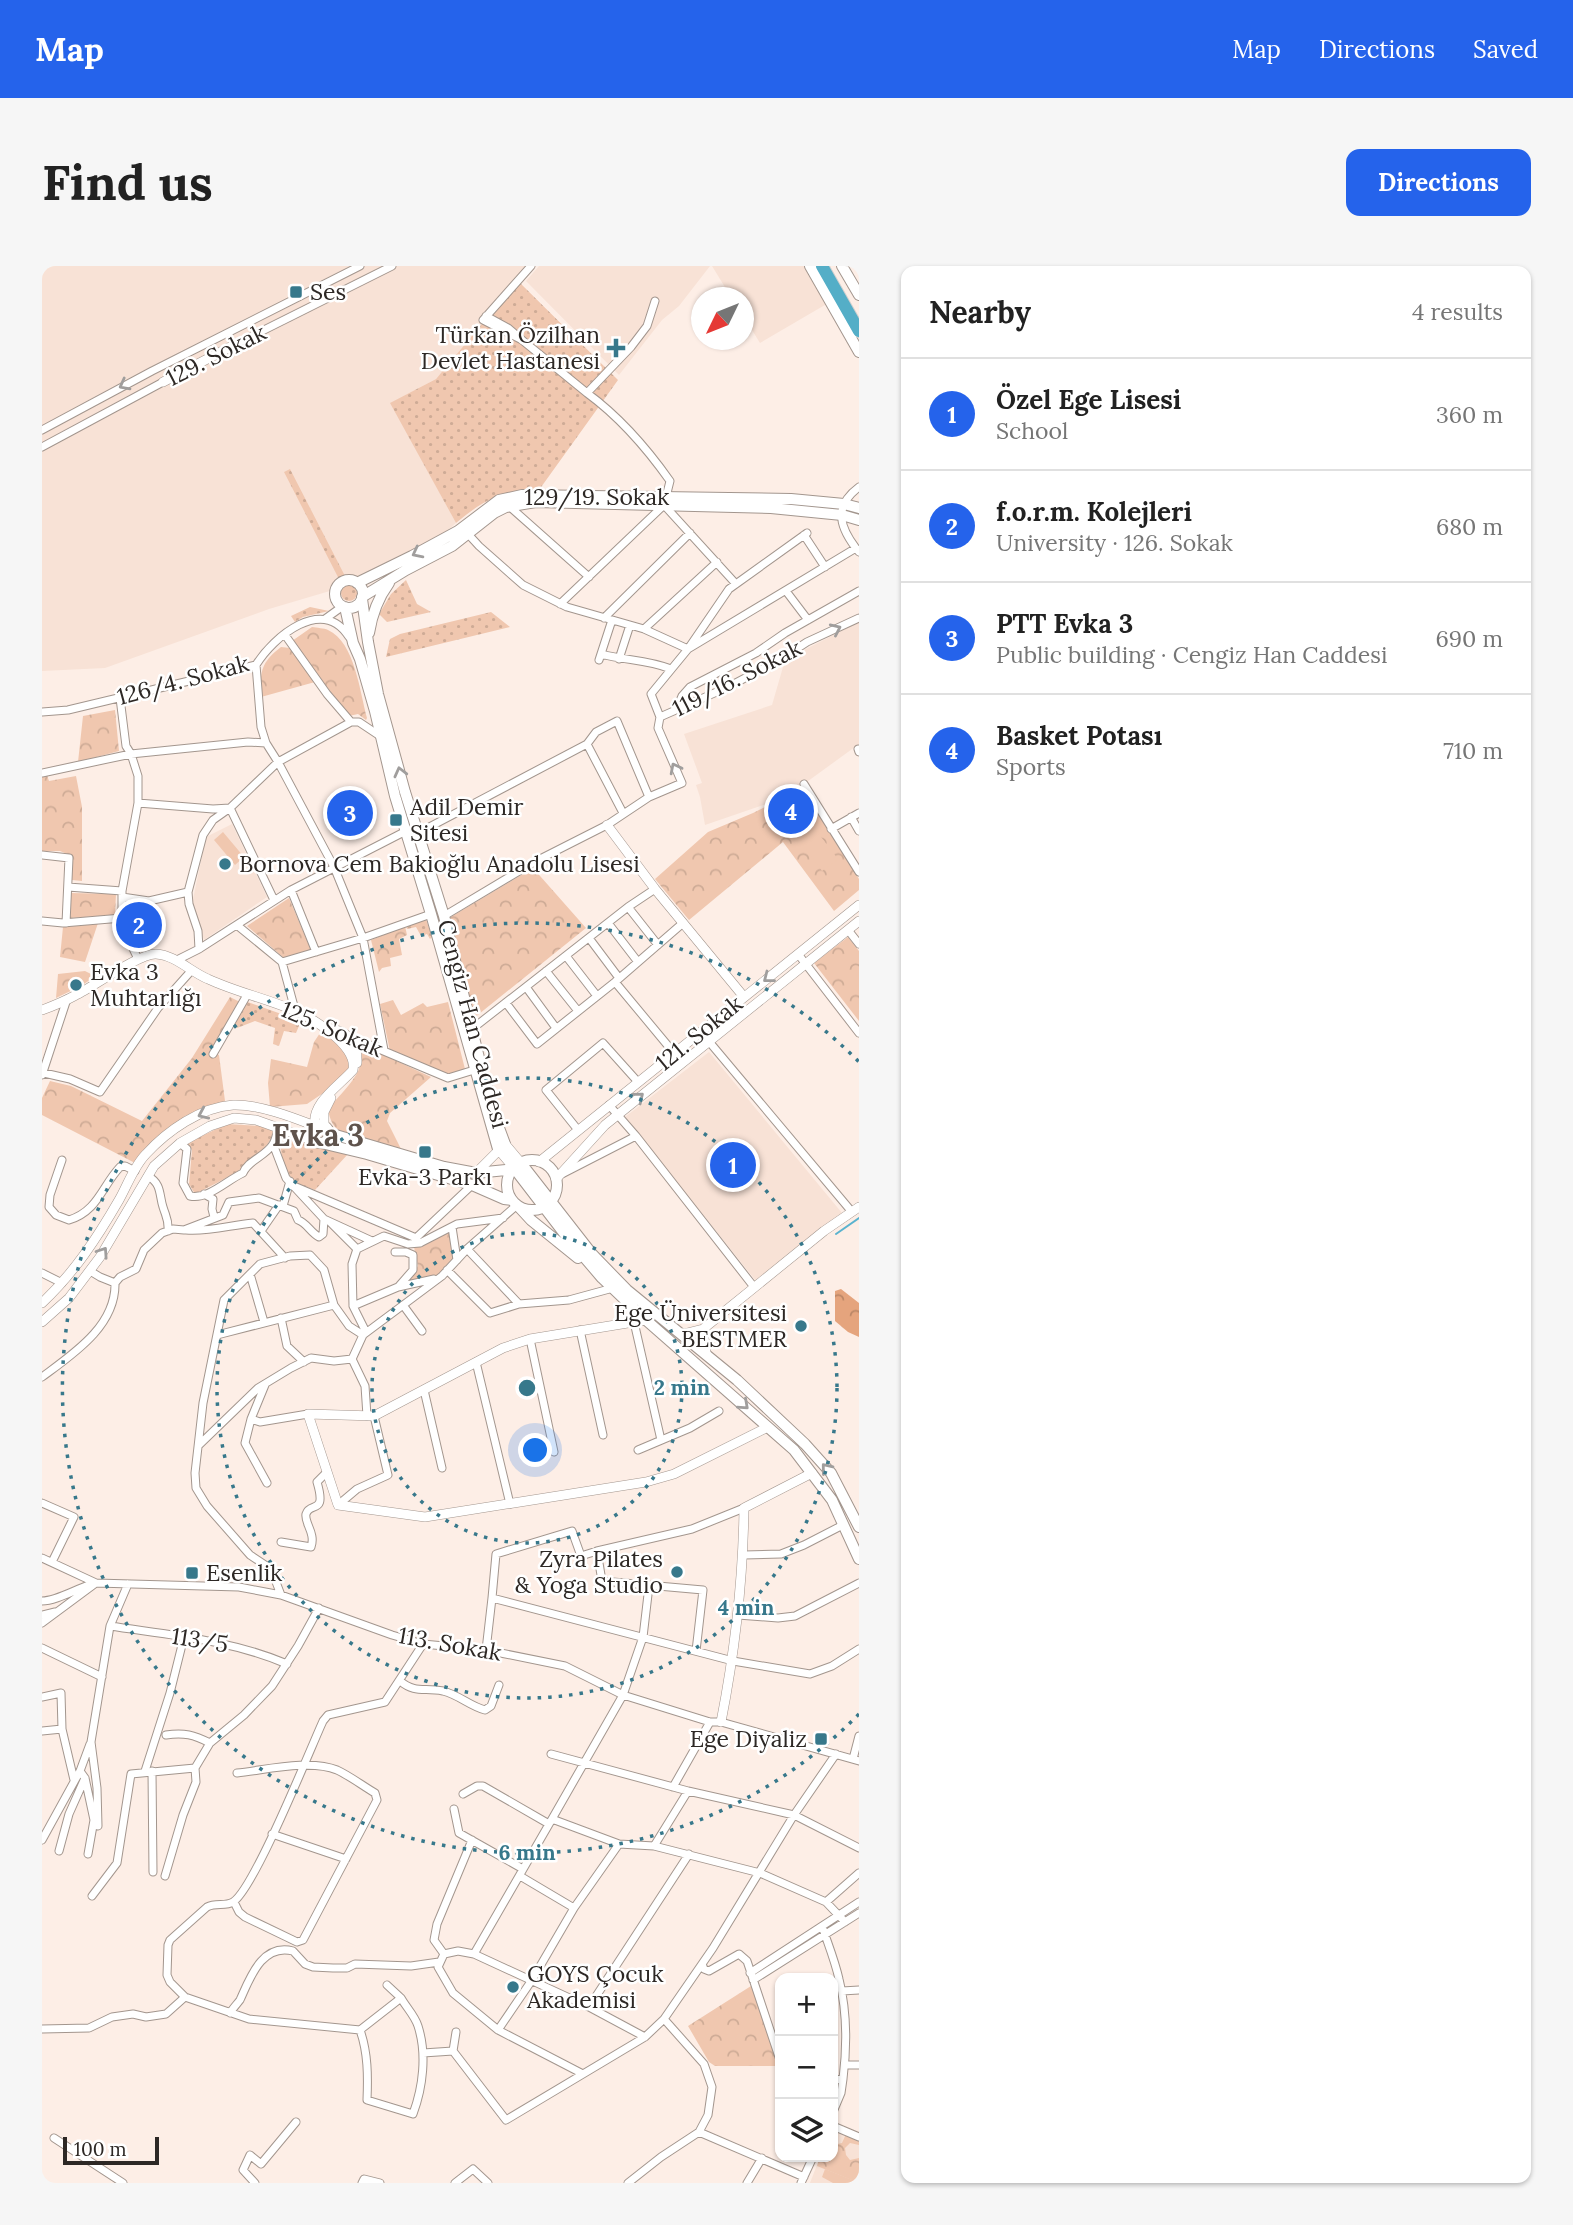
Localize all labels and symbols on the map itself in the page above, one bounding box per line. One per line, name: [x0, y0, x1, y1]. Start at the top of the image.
place label: Ses: [310, 277, 346, 306]
marker: Ses: [288, 284, 304, 300]
north arrow: [691, 287, 754, 350]
street label: 129. Sokak: [161, 317, 271, 392]
place label: Türkan Özilhan Devlet Hastanesi: [421, 320, 600, 375]
marker: Türkan Özilhan Devlet Hastanesi: [606, 338, 626, 358]
one-way arrow: [119, 377, 132, 390]
street label: 129/19. Sokak: [525, 482, 670, 512]
one-way arrow: [411, 545, 424, 559]
one-way arrow: [829, 623, 841, 637]
street label: 119/16. Sokak: [667, 632, 807, 723]
street label: 126/4. Sokak: [114, 648, 253, 712]
one-way arrow: [669, 763, 683, 775]
one-way arrow: [394, 766, 408, 778]
pin: 4: [768, 785, 814, 837]
pin: 3: [327, 787, 373, 839]
place label: Adil Demir Sitesi: [409, 792, 524, 847]
marker: Adil Demir Sitesi: [388, 812, 404, 828]
place label: Bornova Cem Bakioğlu Anadolu Lisesi: [239, 849, 640, 878]
marker: Bornova Cem Bakioğlu Anadolu Lisesi: [217, 856, 233, 872]
pin: 2: [116, 899, 162, 951]
street label: Cengiz Han Caddesi: [432, 916, 515, 1131]
place label: Evka 3 Muhtarlığı: [90, 957, 202, 1012]
one-way arrow: [763, 970, 775, 983]
marker: Evka 3 Muhtarlığı: [68, 977, 84, 993]
street label: 121. Sokak: [649, 988, 749, 1077]
street label: 125. Sokak: [277, 994, 388, 1063]
one-way arrow: [631, 1093, 644, 1105]
one-way arrow: [198, 1106, 210, 1120]
district label: Evka 3: [272, 1116, 364, 1154]
pin: 1: [710, 1139, 756, 1191]
marker: Evka-3 Parkı: [417, 1144, 433, 1160]
place label: Evka-3 Parkı: [358, 1162, 492, 1191]
one-way arrow: [95, 1247, 108, 1260]
place label: Ege Üniversitesi BESTMER: [614, 1298, 788, 1353]
marker: Ege Üniversitesi BESTMER: [793, 1318, 809, 1334]
text: 2 min: [654, 1374, 710, 1401]
centre of rings: [515, 1376, 539, 1400]
one-way arrow: [736, 1397, 749, 1409]
your location: [518, 1433, 552, 1467]
one-way arrow: [821, 1464, 834, 1476]
place label: Zyra Pilates & Yoga Studio: [515, 1544, 663, 1599]
place label: Esenlik: [206, 1558, 283, 1587]
marker: Zyra Pilates & Yoga Studio: [669, 1564, 685, 1580]
marker: Esenlik: [184, 1565, 200, 1581]
text: 4 min: [718, 1594, 774, 1621]
street label: 113. Sokak: [396, 1620, 505, 1667]
street label: 113/5: [169, 1621, 231, 1659]
place label: Ege Diyaliz: [690, 1724, 807, 1753]
marker: Ege Diyaliz: [813, 1731, 829, 1747]
text: 6 min: [498, 1839, 556, 1866]
place label: GOYS Çocuk Akademisi: [526, 1959, 664, 2014]
marker: GOYS Çocuk Akademisi: [505, 1979, 521, 1995]
scale bar: [63, 2134, 159, 2166]

